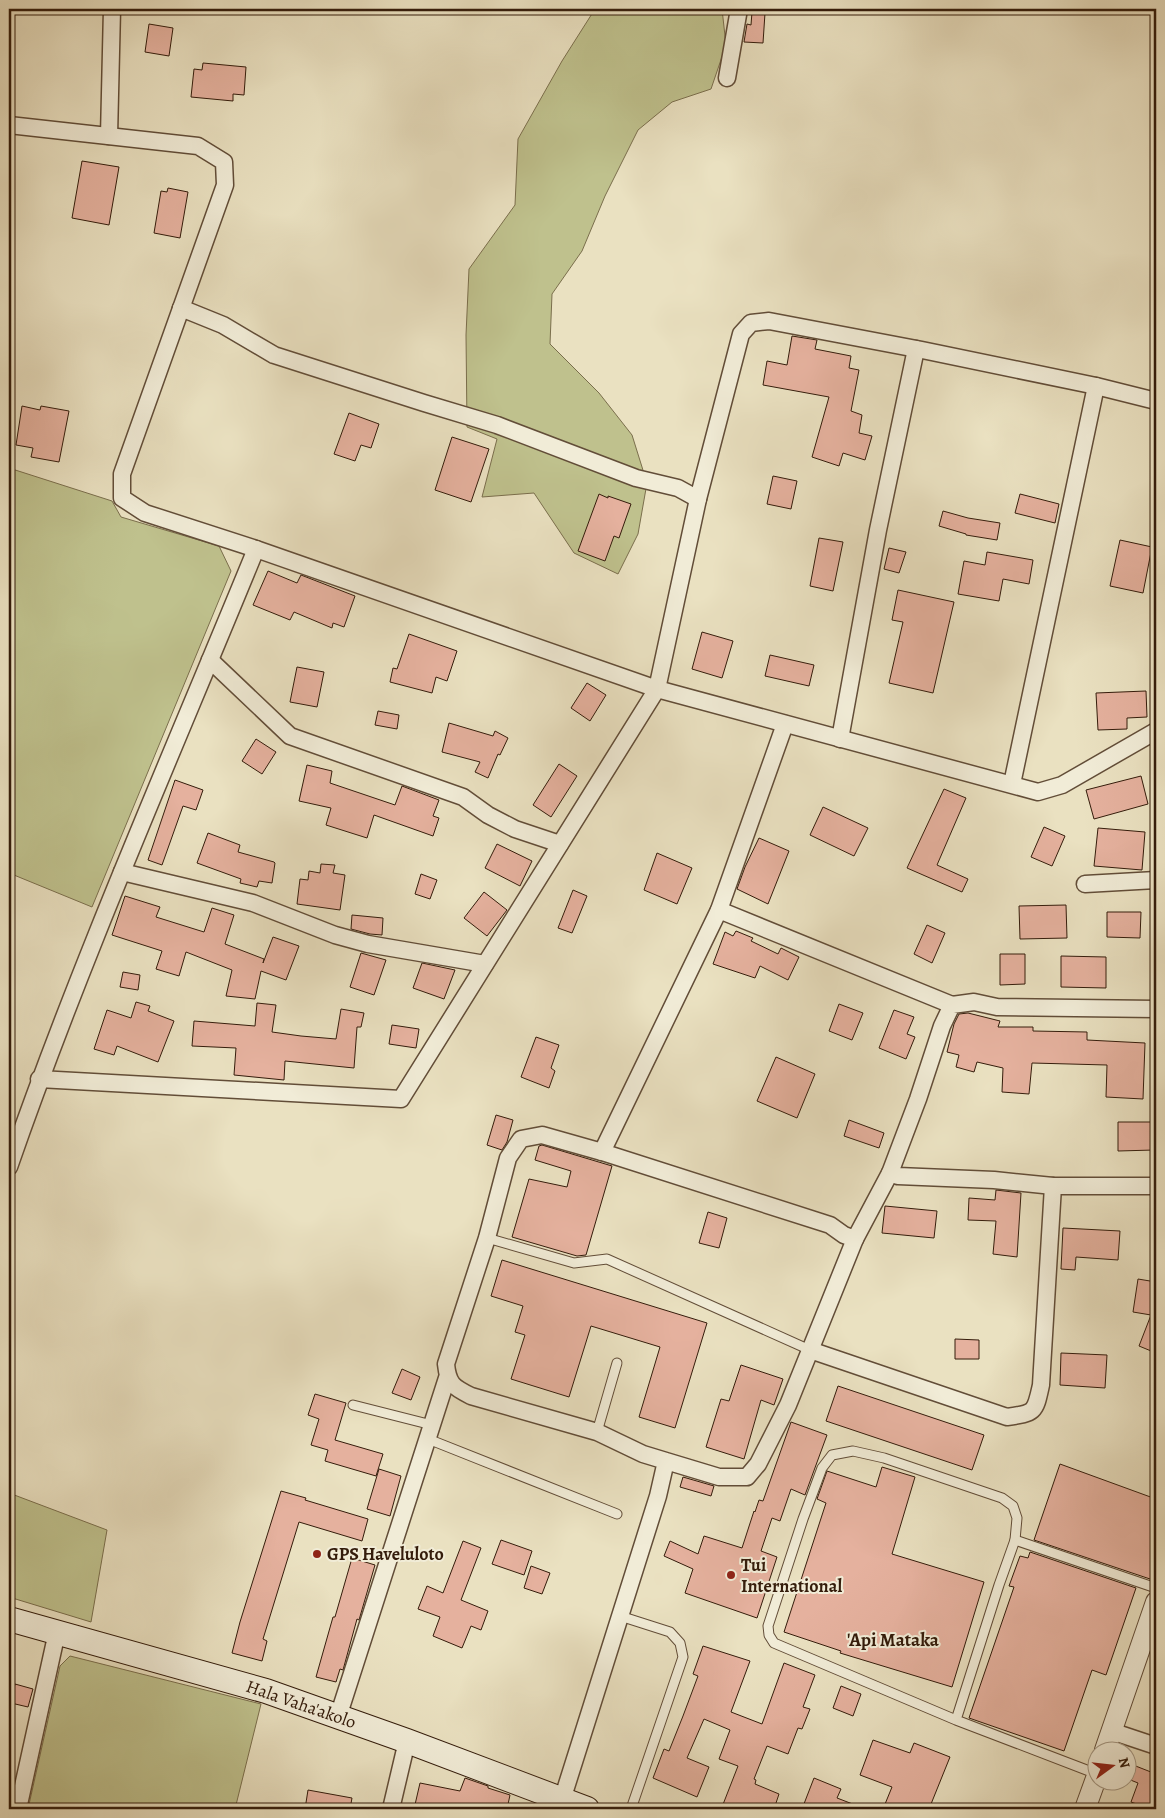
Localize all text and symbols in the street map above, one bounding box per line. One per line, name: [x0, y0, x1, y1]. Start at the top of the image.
place label: GPS Haveluloto: [327, 1542, 444, 1566]
marker: GPS Haveluloto: [311, 1548, 323, 1560]
place label: Tui International: [741, 1553, 842, 1598]
marker: Tui International: [725, 1569, 737, 1581]
district label: 'Api Mataka: [847, 1627, 940, 1653]
street label: Hala Vaha'akolo: [243, 1674, 359, 1734]
north arrow: [1088, 1740, 1138, 1790]
text: N: [1114, 1755, 1135, 1770]

